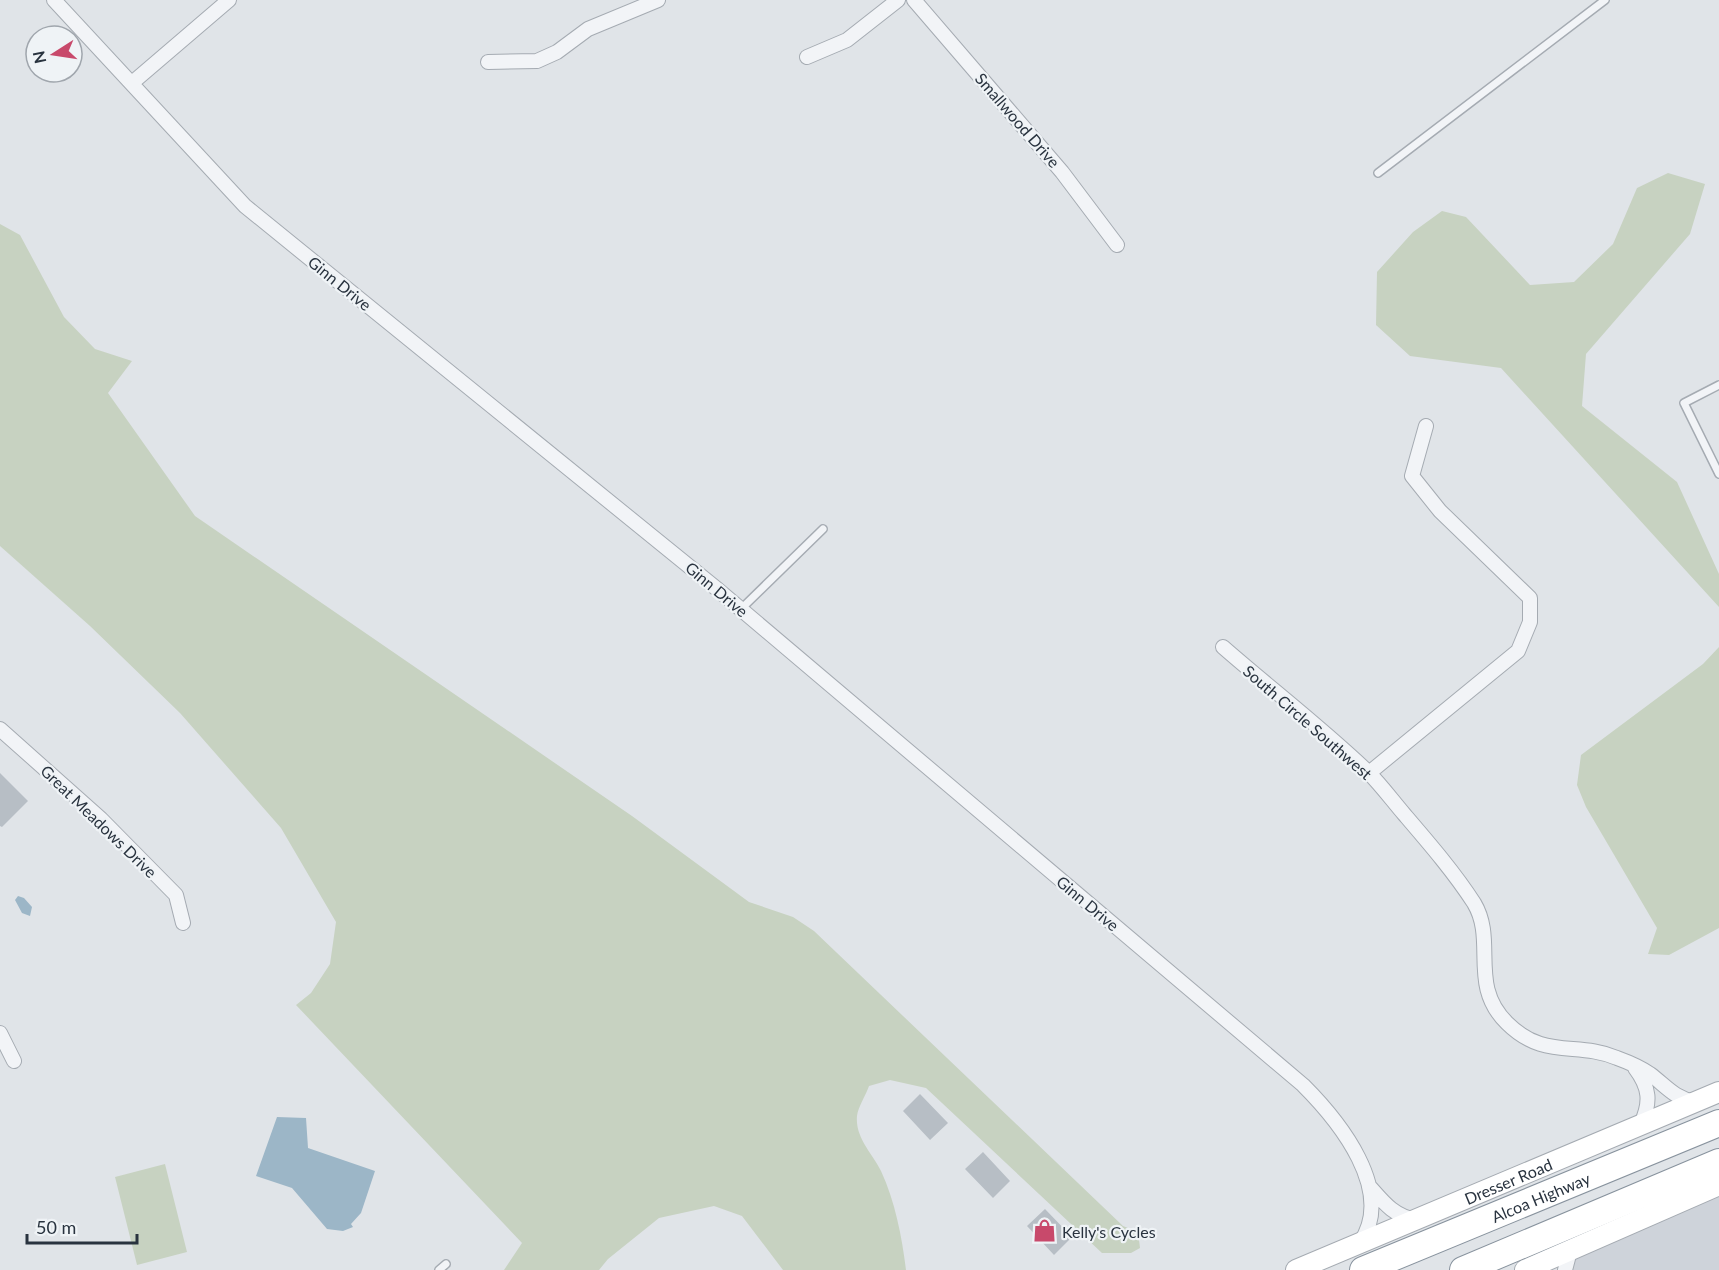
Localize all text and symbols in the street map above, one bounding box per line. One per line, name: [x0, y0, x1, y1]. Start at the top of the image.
north arrow: [24, 24, 84, 84]
text: N: [28, 49, 49, 65]
street label: Smallwood Drive: [972, 69, 1064, 171]
street label: Ginn Drive: [305, 252, 375, 314]
street label: Ginn Drive: [682, 557, 752, 621]
street label: South Circle Southwest: [1240, 661, 1376, 783]
street label: Great Meadows Drive: [37, 761, 161, 881]
street label: Ginn Drive: [1053, 871, 1123, 935]
street label: Dresser Road: [1461, 1154, 1555, 1208]
street label: Alcoa Highway: [1488, 1168, 1593, 1226]
scale bar: [27, 1207, 136, 1245]
text: 50 m: [36, 1216, 76, 1238]
shop icon: Kelly's Cycles: [1031, 1218, 1057, 1244]
place label: Kelly's Cycles: [1062, 1222, 1156, 1241]

